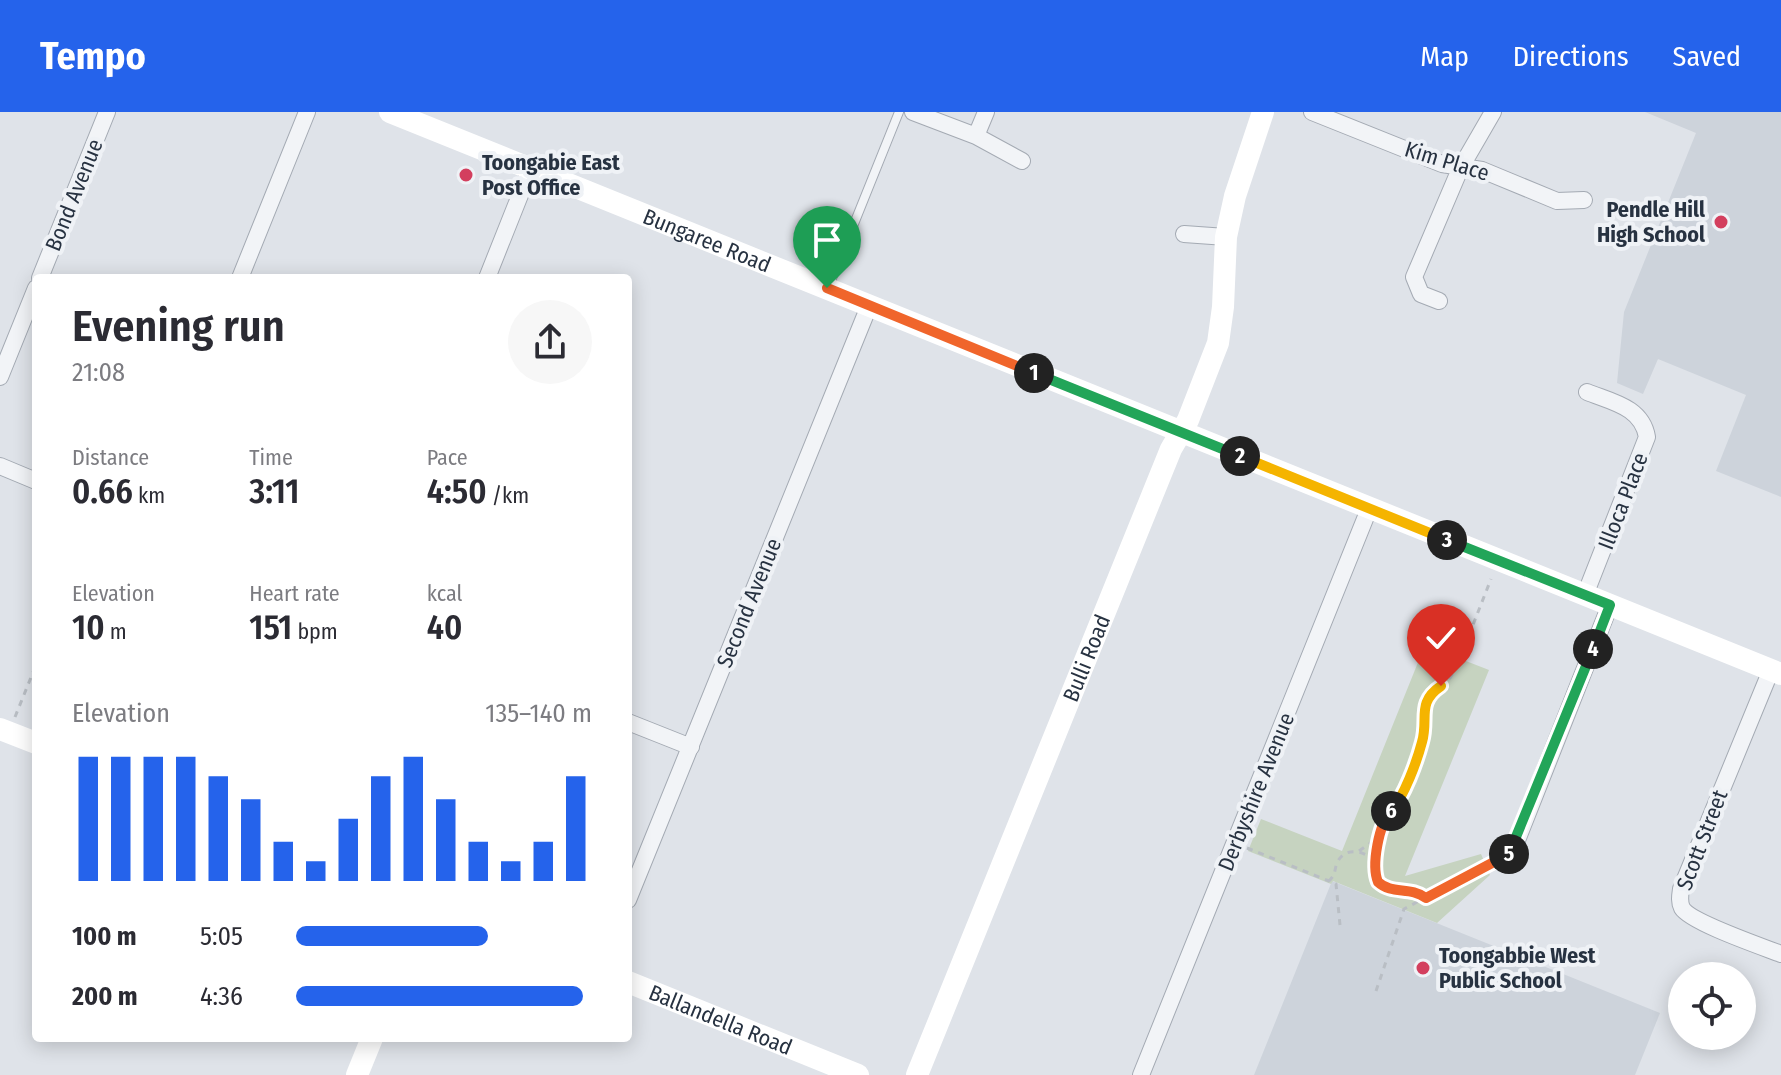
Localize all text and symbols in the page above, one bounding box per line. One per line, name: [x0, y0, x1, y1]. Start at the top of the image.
text: Tempo: [40, 33, 146, 79]
text: Map: [1420, 40, 1469, 73]
text: Directions: [1513, 40, 1629, 73]
text: Saved: [1673, 40, 1741, 73]
street label: Bond Avenue: [39, 135, 109, 255]
street label: Kim Place: [1401, 135, 1493, 187]
place label: Toongabie East Post Office: [482, 149, 620, 201]
marker: Toongabie East Post Office: [457, 166, 475, 184]
place label: Pendle Hill High School: [1597, 196, 1706, 248]
street label: Bungaree Road: [639, 202, 775, 278]
pin: [793, 206, 861, 288]
marker: Pendle Hill High School: [1712, 213, 1730, 231]
icon: arrive: [805, 218, 849, 262]
text: Evening run: [72, 300, 285, 353]
button: share: [508, 300, 592, 384]
pin: 1: [1014, 353, 1054, 393]
text: 21:08: [72, 357, 125, 388]
text: 1: [1029, 359, 1039, 386]
pin: 2: [1220, 436, 1260, 476]
text: 2: [1235, 442, 1245, 469]
text: Distance: [72, 444, 149, 471]
text: Time: [249, 444, 293, 471]
text: Pace: [427, 444, 468, 471]
street label: Illoca Place: [1592, 449, 1654, 553]
text: 0.66: [72, 471, 133, 512]
text: 3:11: [249, 471, 299, 512]
text: 4:50: [427, 471, 487, 512]
text: km: [133, 482, 165, 509]
text: /km: [487, 482, 529, 509]
pin: 3: [1427, 520, 1467, 560]
text: 3: [1442, 526, 1452, 553]
street label: Second Avenue: [711, 534, 787, 672]
text: Elevation: [72, 580, 155, 607]
text: Heart rate: [249, 580, 340, 607]
text: kcal: [427, 580, 462, 607]
pin: [1407, 604, 1475, 686]
text: 10: [72, 607, 104, 648]
text: 151: [249, 607, 292, 648]
text: 40: [427, 607, 462, 648]
street label: Bulli Road: [1056, 611, 1116, 706]
icon: check: [1419, 616, 1463, 660]
text: m: [104, 618, 127, 645]
text: bpm: [292, 618, 338, 645]
pin: 4: [1573, 629, 1613, 669]
text: 4: [1587, 635, 1599, 662]
text: Elevation: [72, 698, 170, 729]
text: 135–140 m: [485, 698, 592, 729]
street label: Derbyshire Avenue: [1212, 709, 1300, 875]
street label: Scott Street: [1671, 785, 1734, 894]
pin: 6: [1371, 791, 1411, 831]
text: 6: [1385, 797, 1397, 824]
pin: 5: [1489, 834, 1529, 874]
text: 5: [1504, 840, 1514, 867]
text: 100 m: [72, 921, 137, 952]
text: 5:05: [200, 921, 243, 952]
place label: Toongabbie West Public School: [1439, 942, 1596, 994]
marker: Toongabbie West Public School: [1414, 959, 1432, 977]
map controls: [1668, 962, 1756, 1050]
button: locate: [1668, 962, 1756, 1050]
street label: Ballandella Road: [645, 978, 796, 1061]
text: 200 m: [72, 981, 138, 1012]
text: 4:36: [200, 981, 243, 1012]

